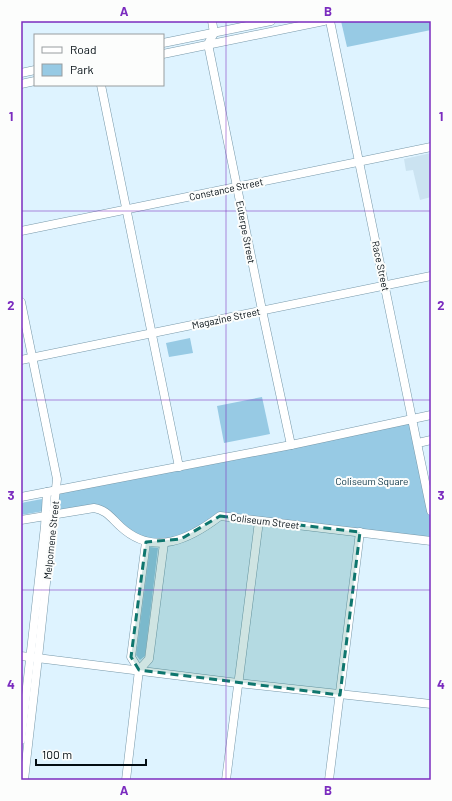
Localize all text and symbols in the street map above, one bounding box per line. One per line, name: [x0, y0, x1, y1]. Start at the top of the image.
text: A: [120, 3, 129, 19]
text: B: [324, 3, 332, 19]
legend: [34, 34, 164, 86]
text: Road: [70, 42, 97, 56]
text: Park: [70, 62, 94, 76]
text: 1: [9, 108, 13, 124]
text: 1: [439, 108, 443, 124]
street label: Constance Street: [188, 175, 265, 203]
street label: Euterpe Street: [234, 199, 258, 265]
street label: Race Street: [370, 240, 392, 293]
text: 2: [7, 297, 15, 313]
text: 2: [437, 297, 445, 313]
street label: Magazine Street: [191, 305, 262, 331]
park label: Coliseum Square: [336, 475, 408, 487]
text: 3: [7, 487, 15, 503]
text: 3: [437, 487, 445, 503]
street label: Melpomene Street: [41, 500, 61, 580]
street label: Coliseum Street: [230, 511, 301, 531]
text: 4: [7, 676, 15, 692]
text: 4: [437, 676, 445, 692]
scale bar: [36, 741, 146, 767]
text: 100 m: [42, 747, 72, 761]
text: A: [120, 782, 129, 798]
text: B: [324, 782, 332, 798]

